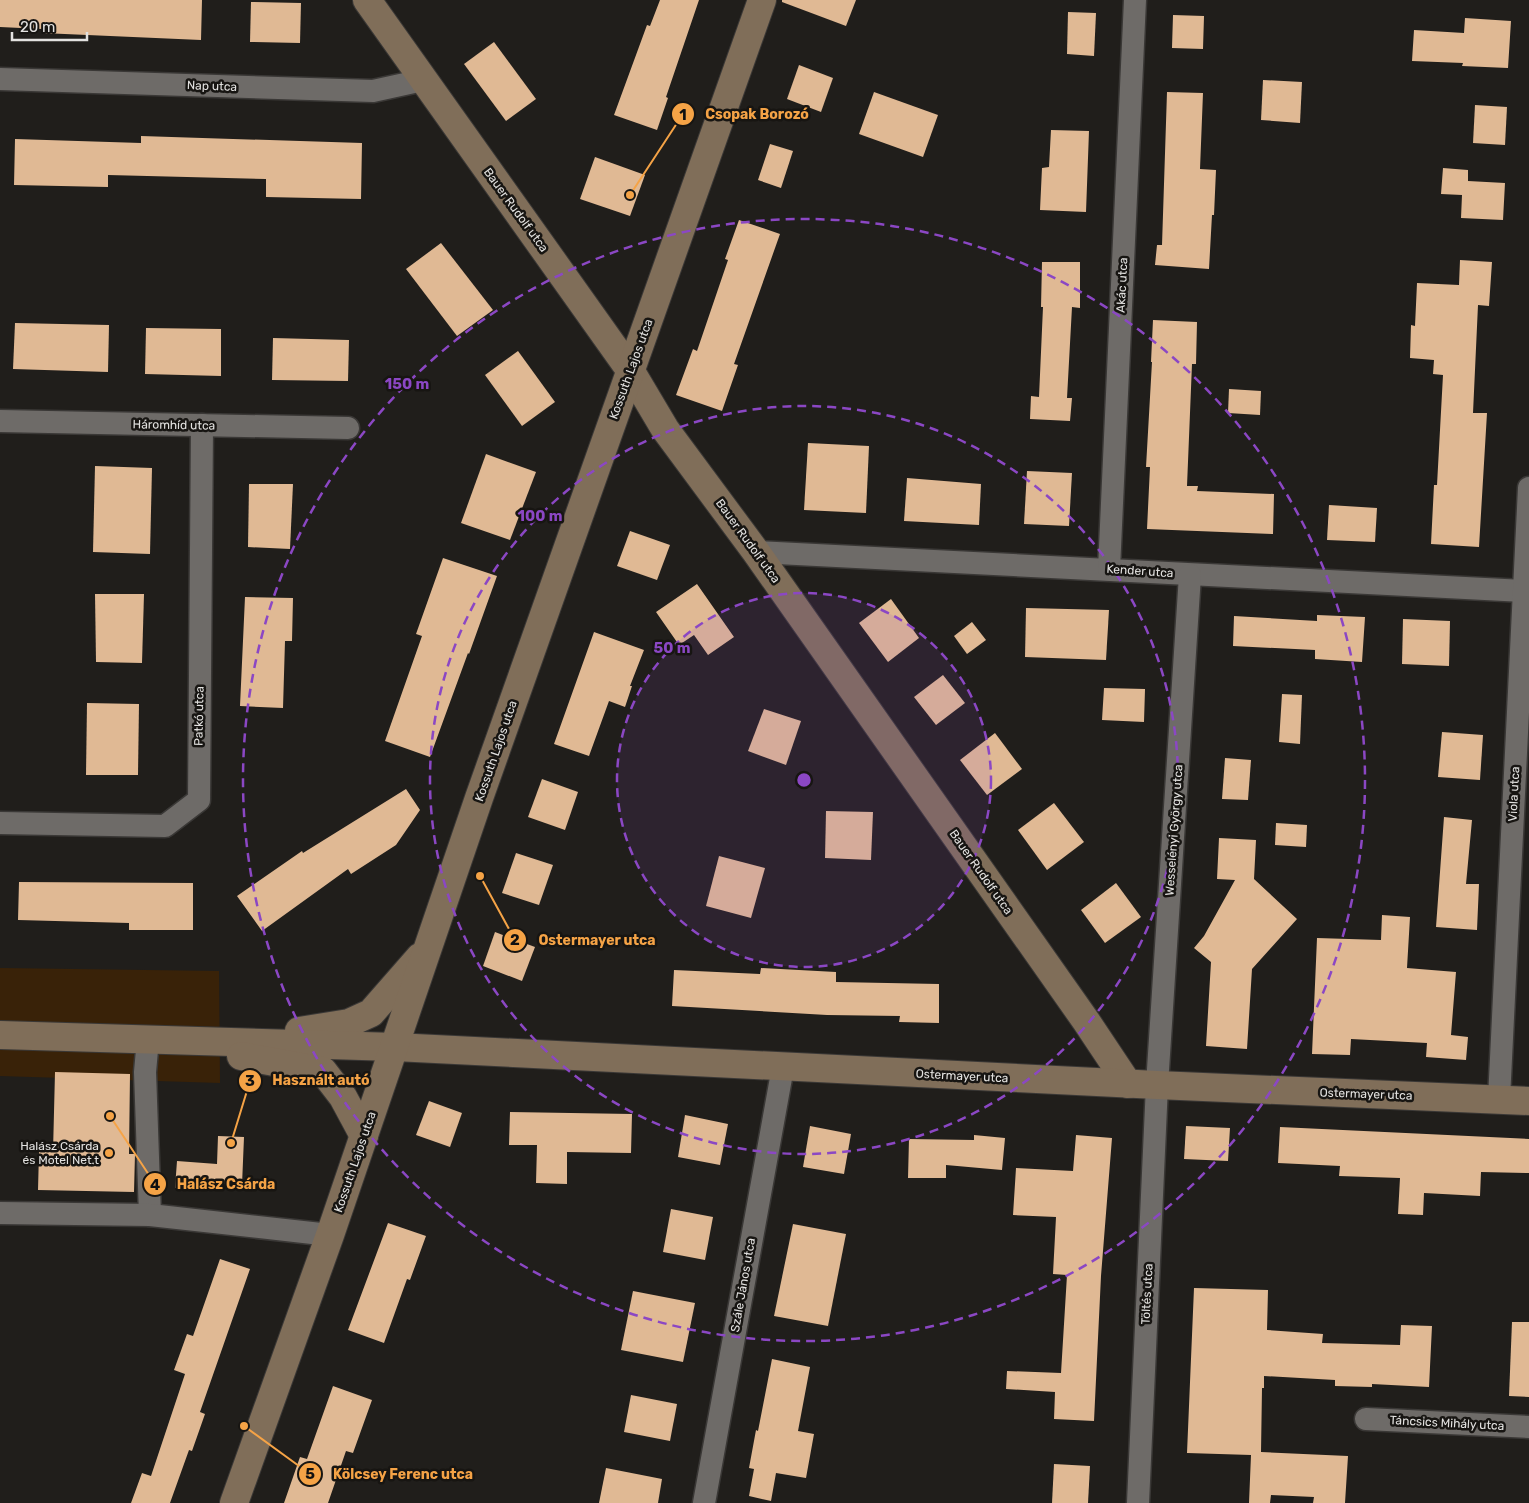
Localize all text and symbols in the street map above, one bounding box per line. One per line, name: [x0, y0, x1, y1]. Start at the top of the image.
scale bar: [12, 10, 88, 42]
text: 20 m: [20, 18, 55, 36]
street label: Nap utca: [187, 78, 237, 94]
callout: Csopak Borozó: [670, 100, 819, 129]
text: 1: [679, 106, 687, 124]
text: Csopak Borozó: [705, 106, 809, 123]
street label: Bauer Rudolf utca: [481, 165, 551, 255]
street label: Akác utca: [1114, 257, 1130, 313]
street label: Kossuth Lajos utca: [606, 317, 656, 421]
text: 150 m: [385, 375, 429, 393]
street label: Háromhíd utca: [133, 417, 215, 433]
street label: Bauer Rudolf utca: [713, 496, 783, 586]
text: 100 m: [518, 507, 562, 525]
street label: Kender utca: [1106, 562, 1174, 580]
text: 50 m: [654, 639, 690, 657]
street label: Patkó utca: [191, 686, 207, 746]
street label: Kossuth Lajos utca: [472, 699, 520, 803]
street label: Wesselényi György utca: [1162, 764, 1186, 896]
street label: Viola utca: [1506, 766, 1522, 822]
centre of rings: [795, 771, 813, 789]
street label: Bauer Rudolf utca: [946, 827, 1016, 917]
callout: Ostermayer utca: [503, 926, 665, 955]
text: 2: [510, 931, 520, 949]
text: Ostermayer utca: [538, 932, 656, 949]
callout: Használt autó: [237, 1066, 379, 1095]
street label: Ostermayer utca: [915, 1067, 1009, 1085]
text: 3: [245, 1072, 255, 1090]
text: Használt autó: [272, 1072, 370, 1089]
street label: Ostermayer utca: [1319, 1085, 1413, 1103]
street label: Kossuth Lajos utca: [331, 1110, 379, 1214]
place label: Halász Csárda és Motel Net.t: [20, 1139, 99, 1167]
marker: Halász Csárda és Motel Net.t: [103, 1147, 115, 1159]
callout: Halász Csárda: [142, 1170, 286, 1199]
text: 4: [150, 1176, 160, 1194]
text: Halász Csárda: [177, 1176, 275, 1193]
street label: Szále János utca: [728, 1237, 758, 1333]
street label: Töltés utca: [1138, 1263, 1156, 1325]
street label: Táncsics Mihály utca: [1389, 1413, 1505, 1433]
callout: Kölcsey Ferenc utca: [297, 1459, 483, 1488]
text: 5: [305, 1465, 315, 1483]
text: Kölcsey Ferenc utca: [333, 1466, 473, 1483]

